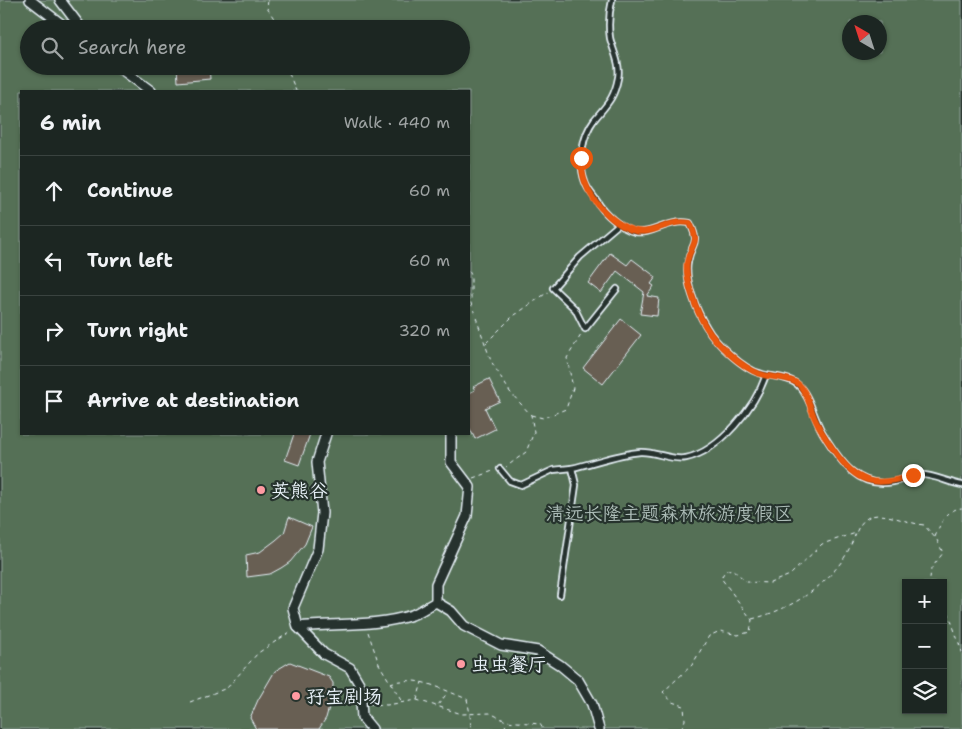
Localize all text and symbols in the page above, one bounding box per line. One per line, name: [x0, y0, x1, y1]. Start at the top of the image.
north arrow: [842, 15, 887, 60]
search box: [20, 20, 470, 75]
icon: search: [38, 34, 66, 62]
text: Search here: [78, 35, 187, 60]
text: 6 min: [40, 109, 101, 137]
text: Walk · 440 m: [344, 112, 450, 133]
route start: [570, 147, 593, 170]
icon: ahead: [40, 177, 68, 205]
text: Continue: [87, 178, 173, 203]
text: 60 m: [409, 180, 450, 201]
icon: left: [40, 247, 68, 275]
text: Turn left: [87, 248, 173, 273]
text: 60 m: [409, 250, 450, 271]
icon: right: [40, 317, 68, 345]
text: Turn right: [87, 318, 188, 343]
text: 320 m: [399, 320, 450, 341]
icon: arrive: [40, 387, 68, 415]
text: Arrive at destination: [87, 388, 299, 413]
route end: [902, 464, 925, 487]
place label: 英熊谷: [271, 478, 328, 503]
marker: 英熊谷: [255, 484, 267, 496]
park label: 清远长隆主题森林旅游度假区: [545, 501, 793, 526]
map controls: [902, 579, 947, 714]
button: +: [902, 579, 947, 624]
button: −: [902, 624, 947, 669]
place label: 虫虫餐厅: [471, 652, 547, 677]
marker: 虫虫餐厅: [455, 658, 467, 670]
button: layers: [902, 669, 947, 714]
place label: 孖宝剧场: [306, 684, 382, 709]
marker: 孖宝剧场: [290, 690, 302, 702]

